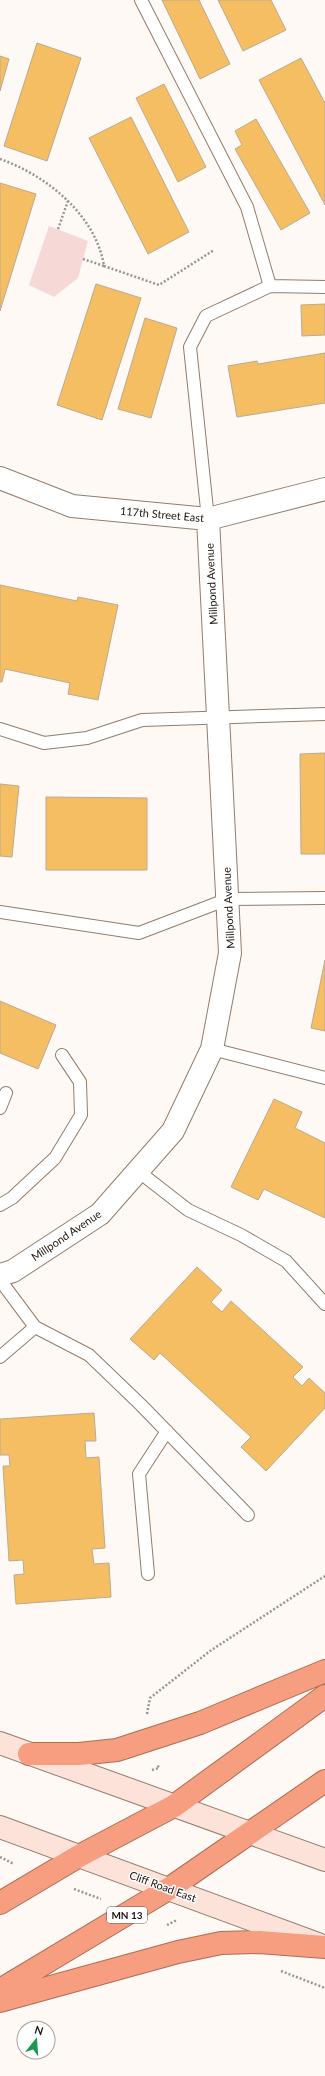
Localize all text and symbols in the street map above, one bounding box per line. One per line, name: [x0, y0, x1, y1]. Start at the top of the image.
street label: 117th Street East: [119, 504, 205, 524]
street label: Millpond Avenue: [202, 543, 220, 625]
street label: Millpond Avenue: [219, 867, 237, 949]
street label: Millpond Avenue: [29, 1207, 104, 1263]
street label: Cliff Road East: [128, 1868, 198, 1904]
road number: MN 13: [107, 1907, 147, 1923]
north arrow: [16, 2020, 56, 2060]
text: N: [33, 2023, 45, 2037]

